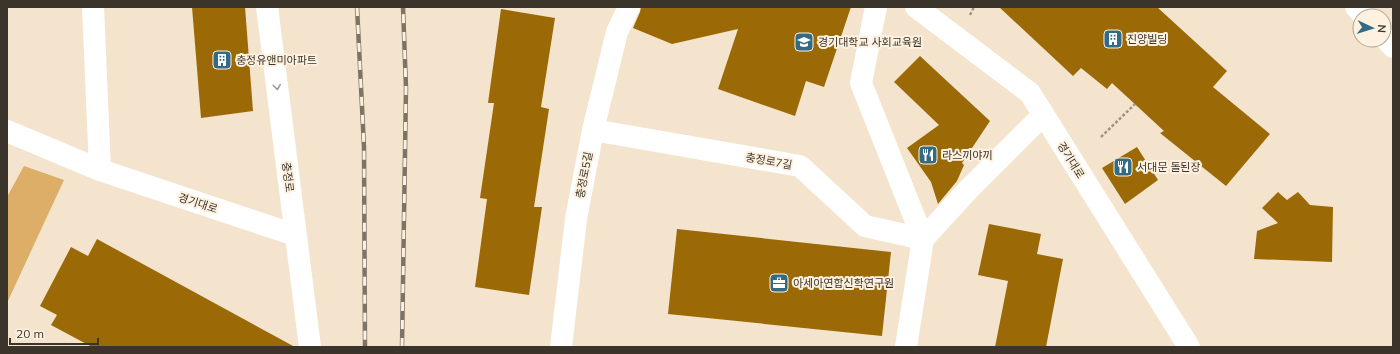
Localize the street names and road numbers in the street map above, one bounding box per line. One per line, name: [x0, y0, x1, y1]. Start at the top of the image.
street label: 경기대로: [1054, 139, 1088, 181]
street label: 충정로7길: [745, 150, 793, 172]
street label: 충정로5길: [573, 151, 595, 199]
street label: 충정로: [279, 161, 297, 193]
street label: 경기대로: [177, 190, 219, 216]

